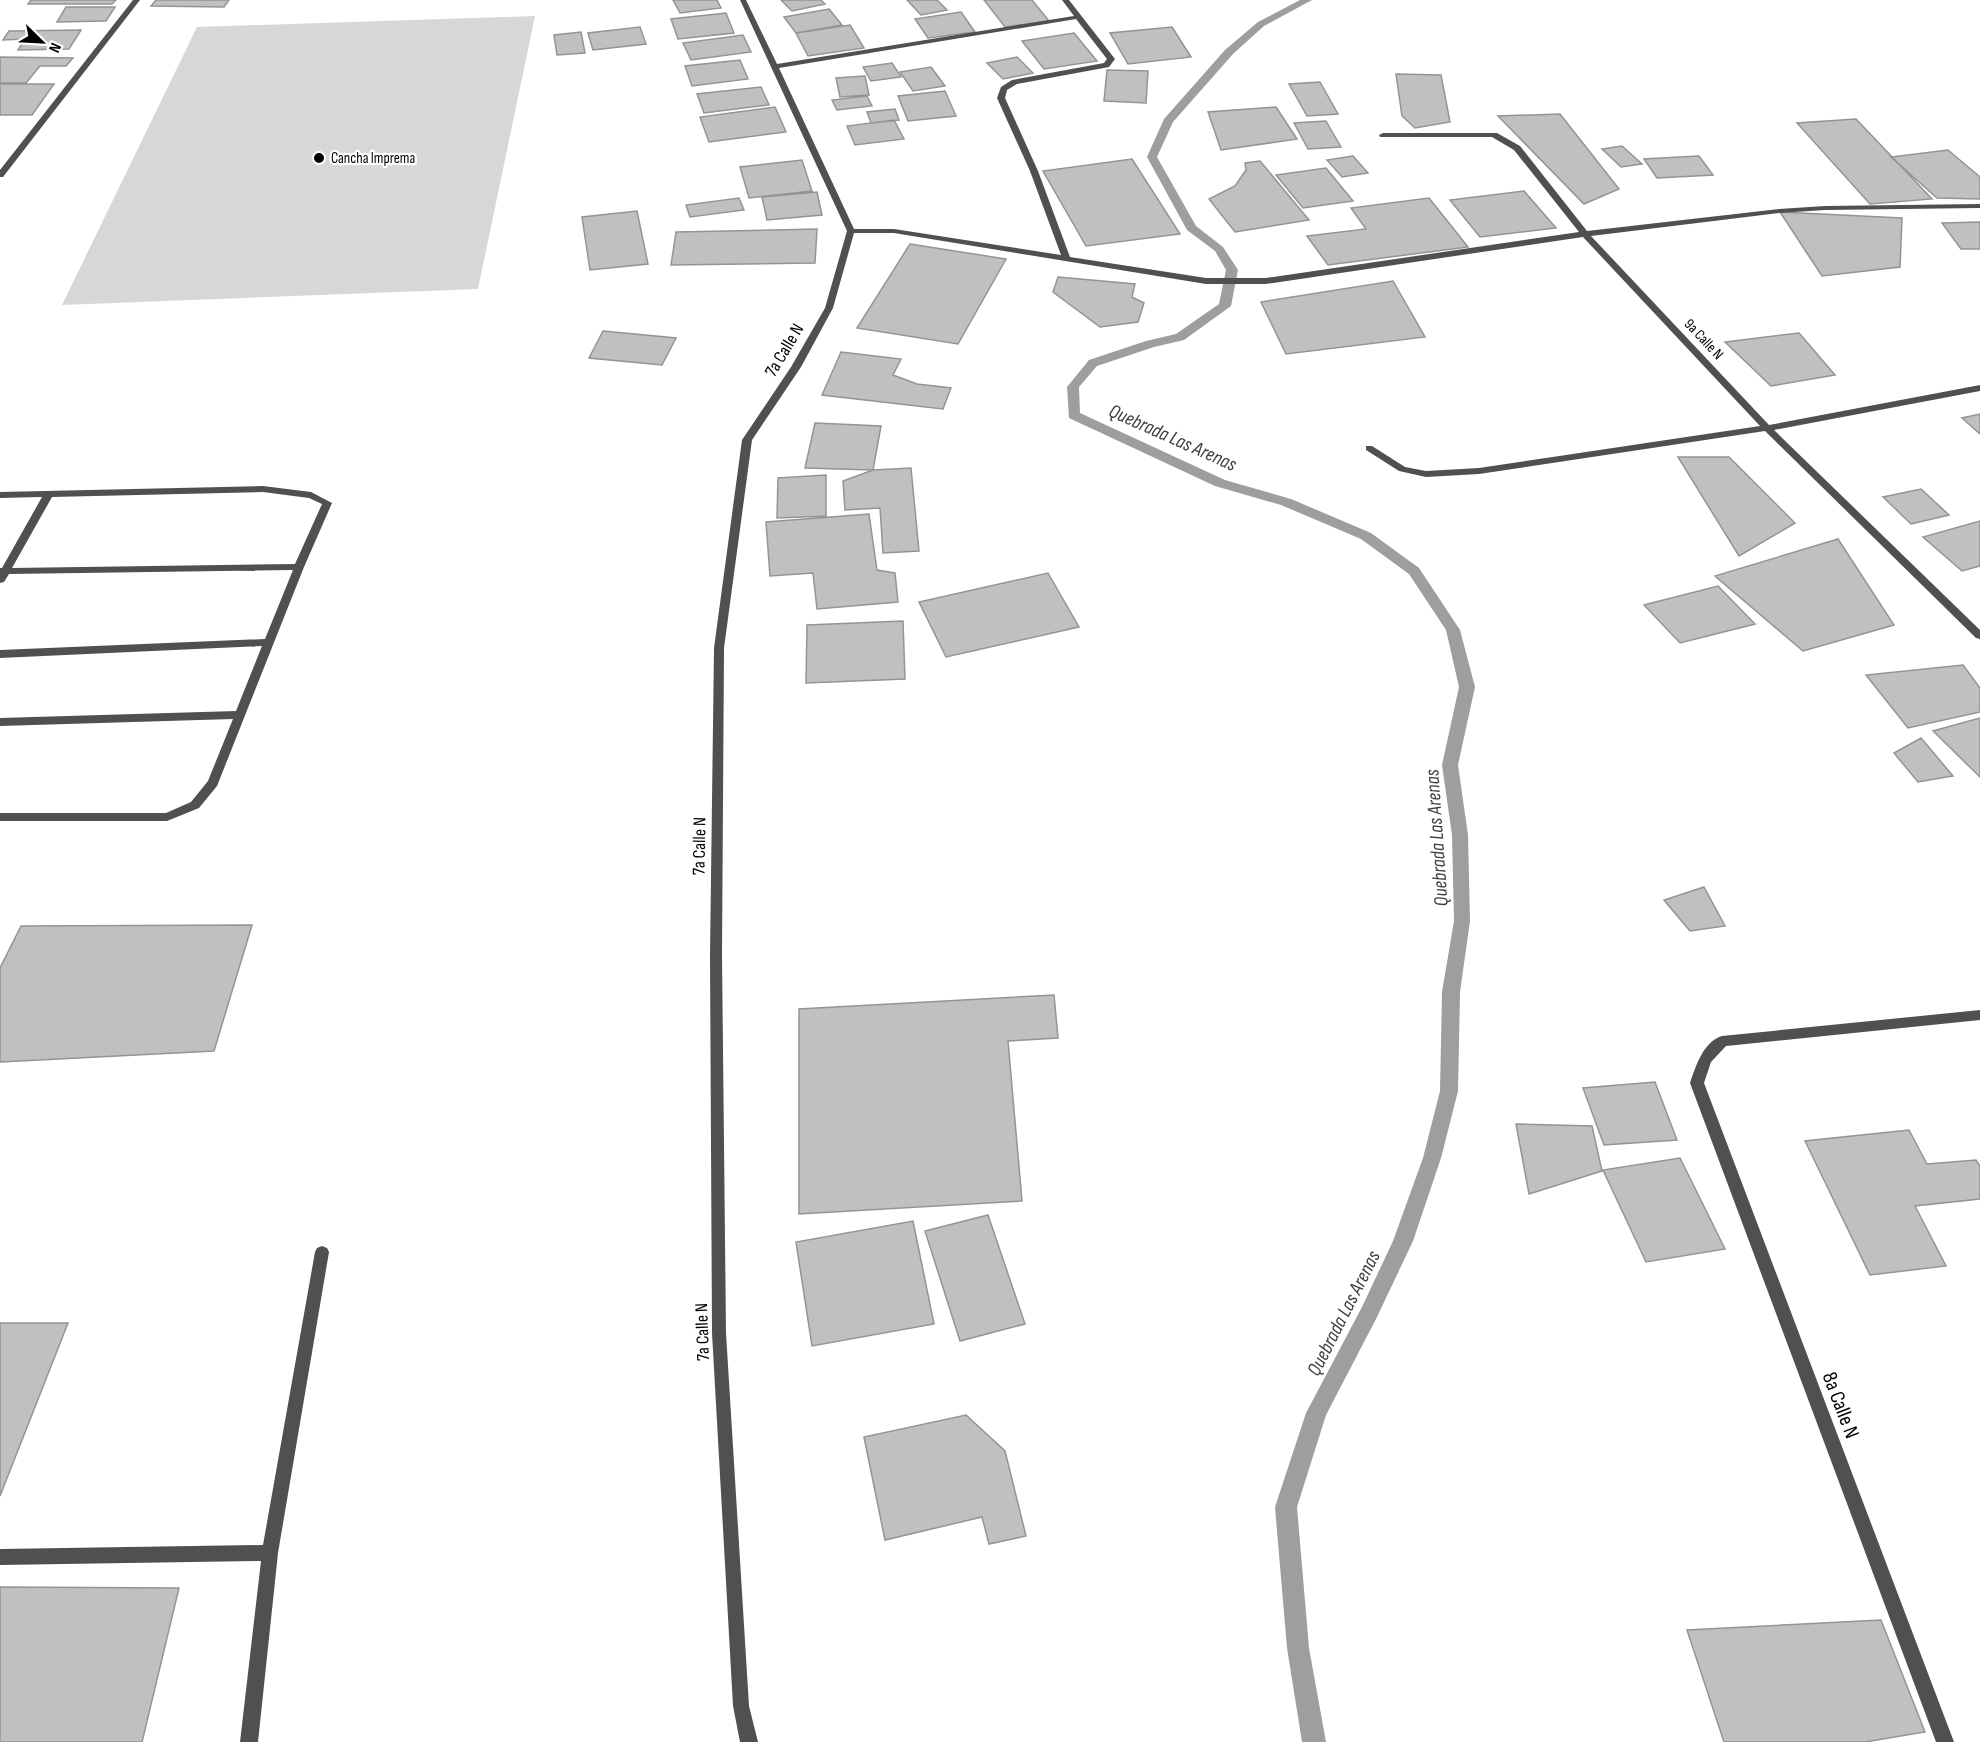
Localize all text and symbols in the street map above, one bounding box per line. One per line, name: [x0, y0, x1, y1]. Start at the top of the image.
north arrow: [12, 12, 72, 72]
text: N: [44, 40, 65, 55]
place label: Cancha Imprema: [331, 149, 415, 168]
marker: Cancha Imprema: [312, 151, 326, 165]
street label: 9a Calle N: [1680, 315, 1727, 364]
street label: 7a Calle N: [760, 320, 808, 381]
water label: Quebrada Las Arenas: [1105, 399, 1240, 477]
water label: Quebrada Las Arenas: [1420, 769, 1454, 907]
street label: 7a Calle N: [688, 817, 711, 875]
water label: Quebrada Las Arenas: [1302, 1247, 1386, 1380]
street label: 7a Calle N: [691, 1303, 714, 1361]
street label: 8a Calle N: [1817, 1369, 1865, 1442]

